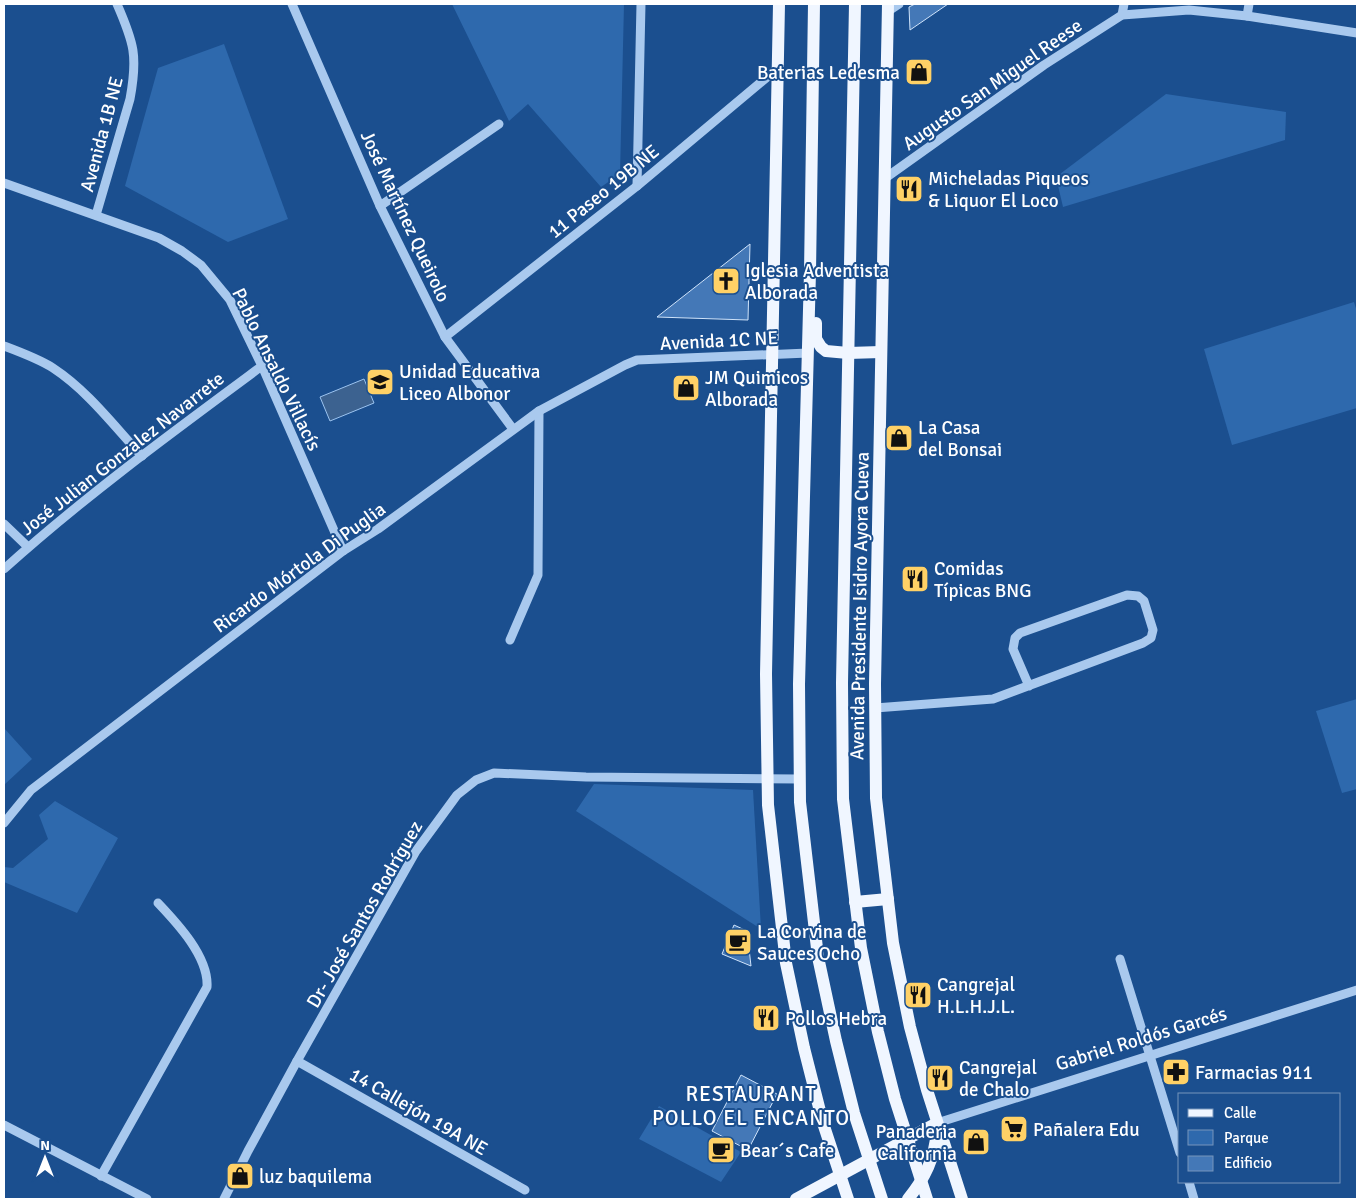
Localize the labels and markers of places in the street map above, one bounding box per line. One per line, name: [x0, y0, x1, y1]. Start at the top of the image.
shop icon: Baterias Ledesma: [904, 57, 934, 87]
place label: Baterias Ledesma: [757, 61, 900, 85]
place label: Micheladas Piqueos & Liquor El Loco: [928, 167, 1089, 213]
restaurant icon: Micheladas Piqueos & Liquor El Loco: [894, 174, 924, 204]
place label: Iglesia Adventista Alborada: [745, 259, 889, 305]
church icon: Iglesia Adventista Alborada: [711, 266, 741, 296]
place label: Unidad Educativa Liceo Albonor: [399, 360, 540, 406]
place label: JM Quimicos Alborada: [705, 366, 808, 412]
school or university icon: Unidad Educativa Liceo Albonor: [365, 367, 395, 397]
shop icon: JM Quimicos Alborada: [671, 373, 701, 403]
place label: La Casa del Bonsai: [918, 416, 1002, 462]
shop icon: La Casa del Bonsai: [884, 423, 914, 453]
place label: Comidas Típicas BNG: [934, 557, 1031, 603]
restaurant icon: Comidas Típicas BNG: [900, 564, 930, 594]
place label: La Corvina de Sauces Ocho: [757, 920, 867, 966]
cafe icon: La Corvina de Sauces Ocho: [723, 927, 753, 957]
place label: Cangrejal H.L.H.J.L.: [937, 973, 1015, 1019]
restaurant icon: Cangrejal H.L.H.J.L.: [903, 980, 933, 1010]
restaurant icon: Pollos Hebra: [751, 1003, 781, 1033]
place label: Pollos Hebra: [785, 1007, 887, 1031]
place label: Cangrejal de Chalo: [959, 1056, 1037, 1102]
pharmacy icon: Farmacias 911: [1161, 1057, 1191, 1087]
place label: Farmacias 911: [1195, 1061, 1313, 1085]
restaurant icon: Cangrejal de Chalo: [925, 1063, 955, 1093]
supermarket icon: Pañalera Edu: [999, 1114, 1029, 1144]
place label: Pañalera Edu: [1033, 1118, 1140, 1142]
place label: Panaderia California: [875, 1120, 957, 1166]
shop icon: Panaderia California: [961, 1127, 991, 1157]
cafe icon: Bear´s Cafe: [706, 1135, 736, 1165]
place label: Bear´s Cafe: [740, 1139, 834, 1163]
shop icon: luz baquilema: [225, 1161, 255, 1191]
place label: luz baquilema: [259, 1165, 372, 1189]

